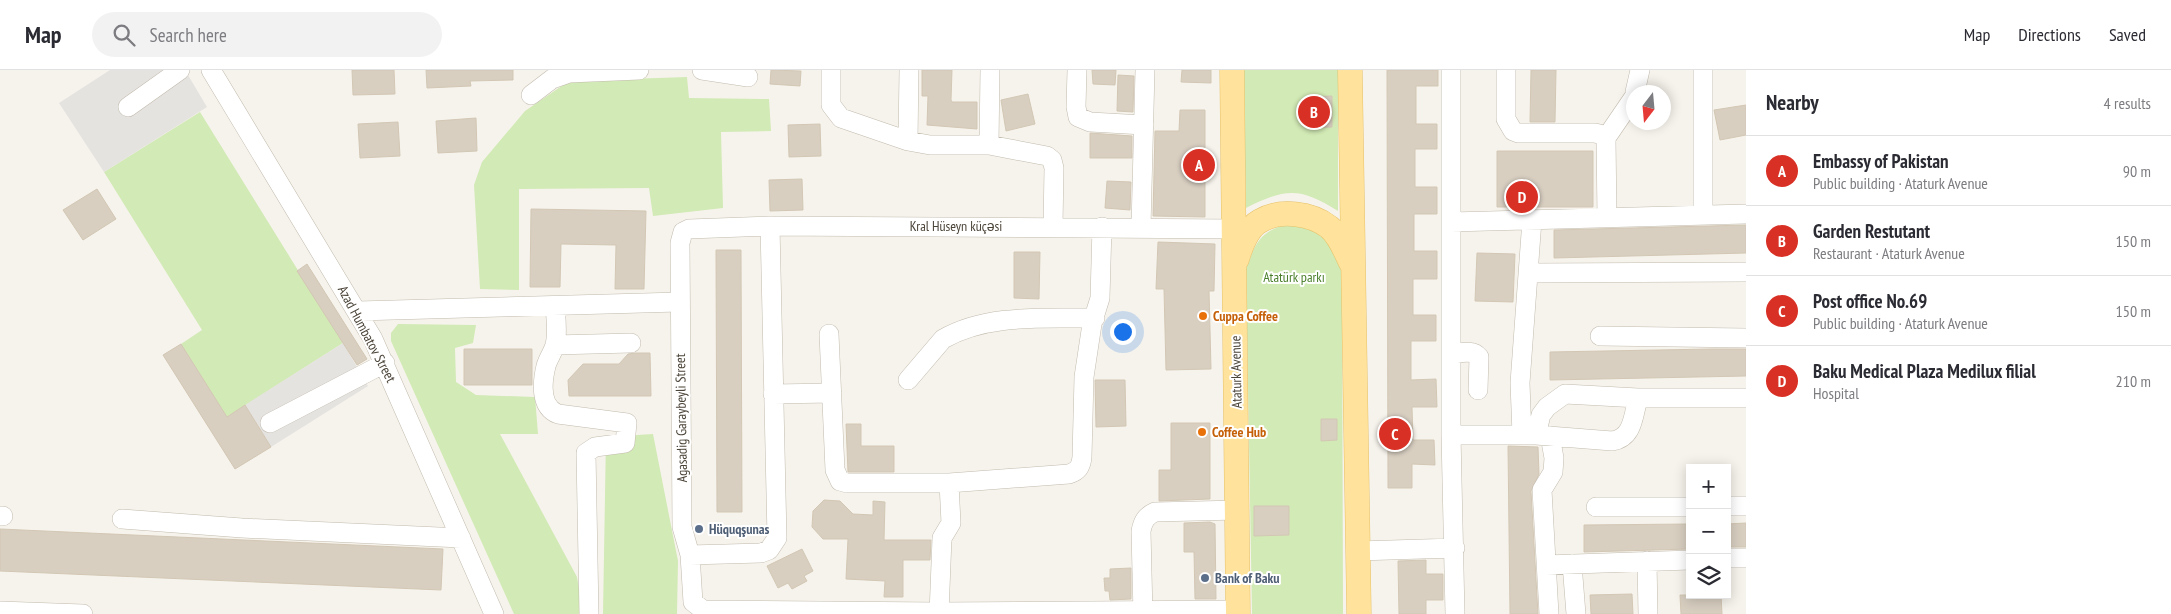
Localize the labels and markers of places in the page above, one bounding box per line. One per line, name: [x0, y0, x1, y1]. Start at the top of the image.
pin: B: [1298, 93, 1330, 131]
pin: A: [1183, 146, 1215, 184]
pin: D: [1506, 178, 1538, 216]
place label: Cuppa Coffee: [1213, 307, 1278, 325]
marker: Cuppa Coffee: [1197, 310, 1209, 322]
pin: C: [1379, 415, 1411, 453]
place label: Coffee Hub: [1212, 423, 1266, 441]
marker: Coffee Hub: [1196, 426, 1208, 438]
place label: Hüquqşunas: [709, 520, 770, 538]
marker: Hüquqşunas: [693, 523, 705, 535]
place label: Bank of Baku: [1215, 569, 1280, 587]
marker: Bank of Baku: [1199, 572, 1211, 584]

